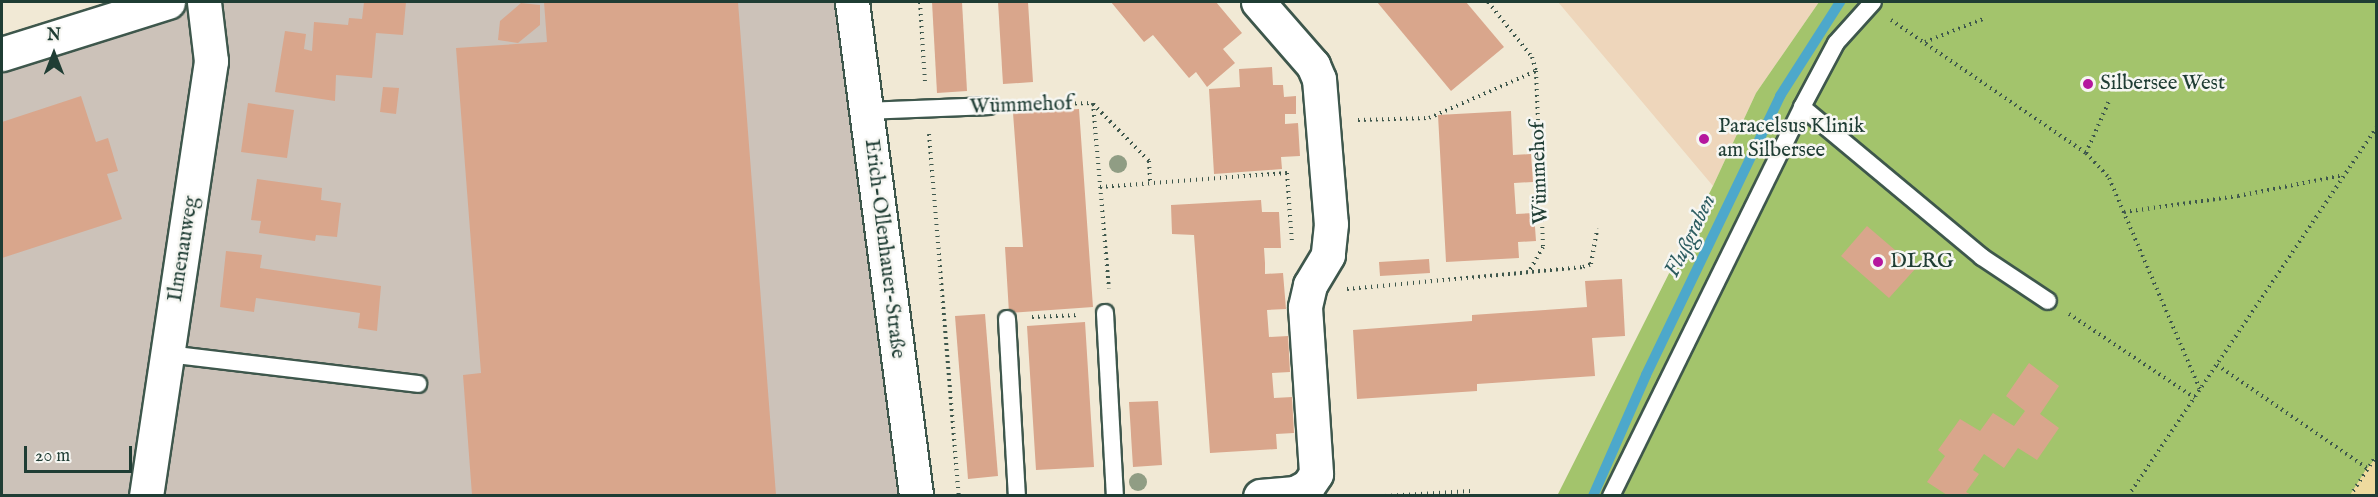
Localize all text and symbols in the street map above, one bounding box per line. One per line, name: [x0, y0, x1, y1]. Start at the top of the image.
north arrow: [24, 24, 84, 84]
text: N: [47, 26, 61, 46]
place label: Silbersee West: [2100, 71, 2225, 97]
marker: Silbersee West: [2081, 77, 2095, 91]
street label: Wümmehof: [969, 92, 1073, 120]
place label: Paracelsus Klinik am Silbersee: [1718, 114, 1865, 164]
street label: Wümmehof: [1526, 121, 1554, 225]
marker: Paracelsus Klinik am Silbersee: [1695, 130, 1713, 148]
street label: Erich-Ollenhauer-Straße: [858, 138, 910, 360]
water label: Flußgraben: [1660, 190, 1722, 282]
street label: Ilmenauweg: [163, 194, 205, 304]
place label: DLRG: [1890, 249, 1954, 275]
marker: DLRG: [1871, 255, 1885, 269]
scale bar: [27, 434, 135, 472]
text: 20 m: [35, 445, 70, 468]

